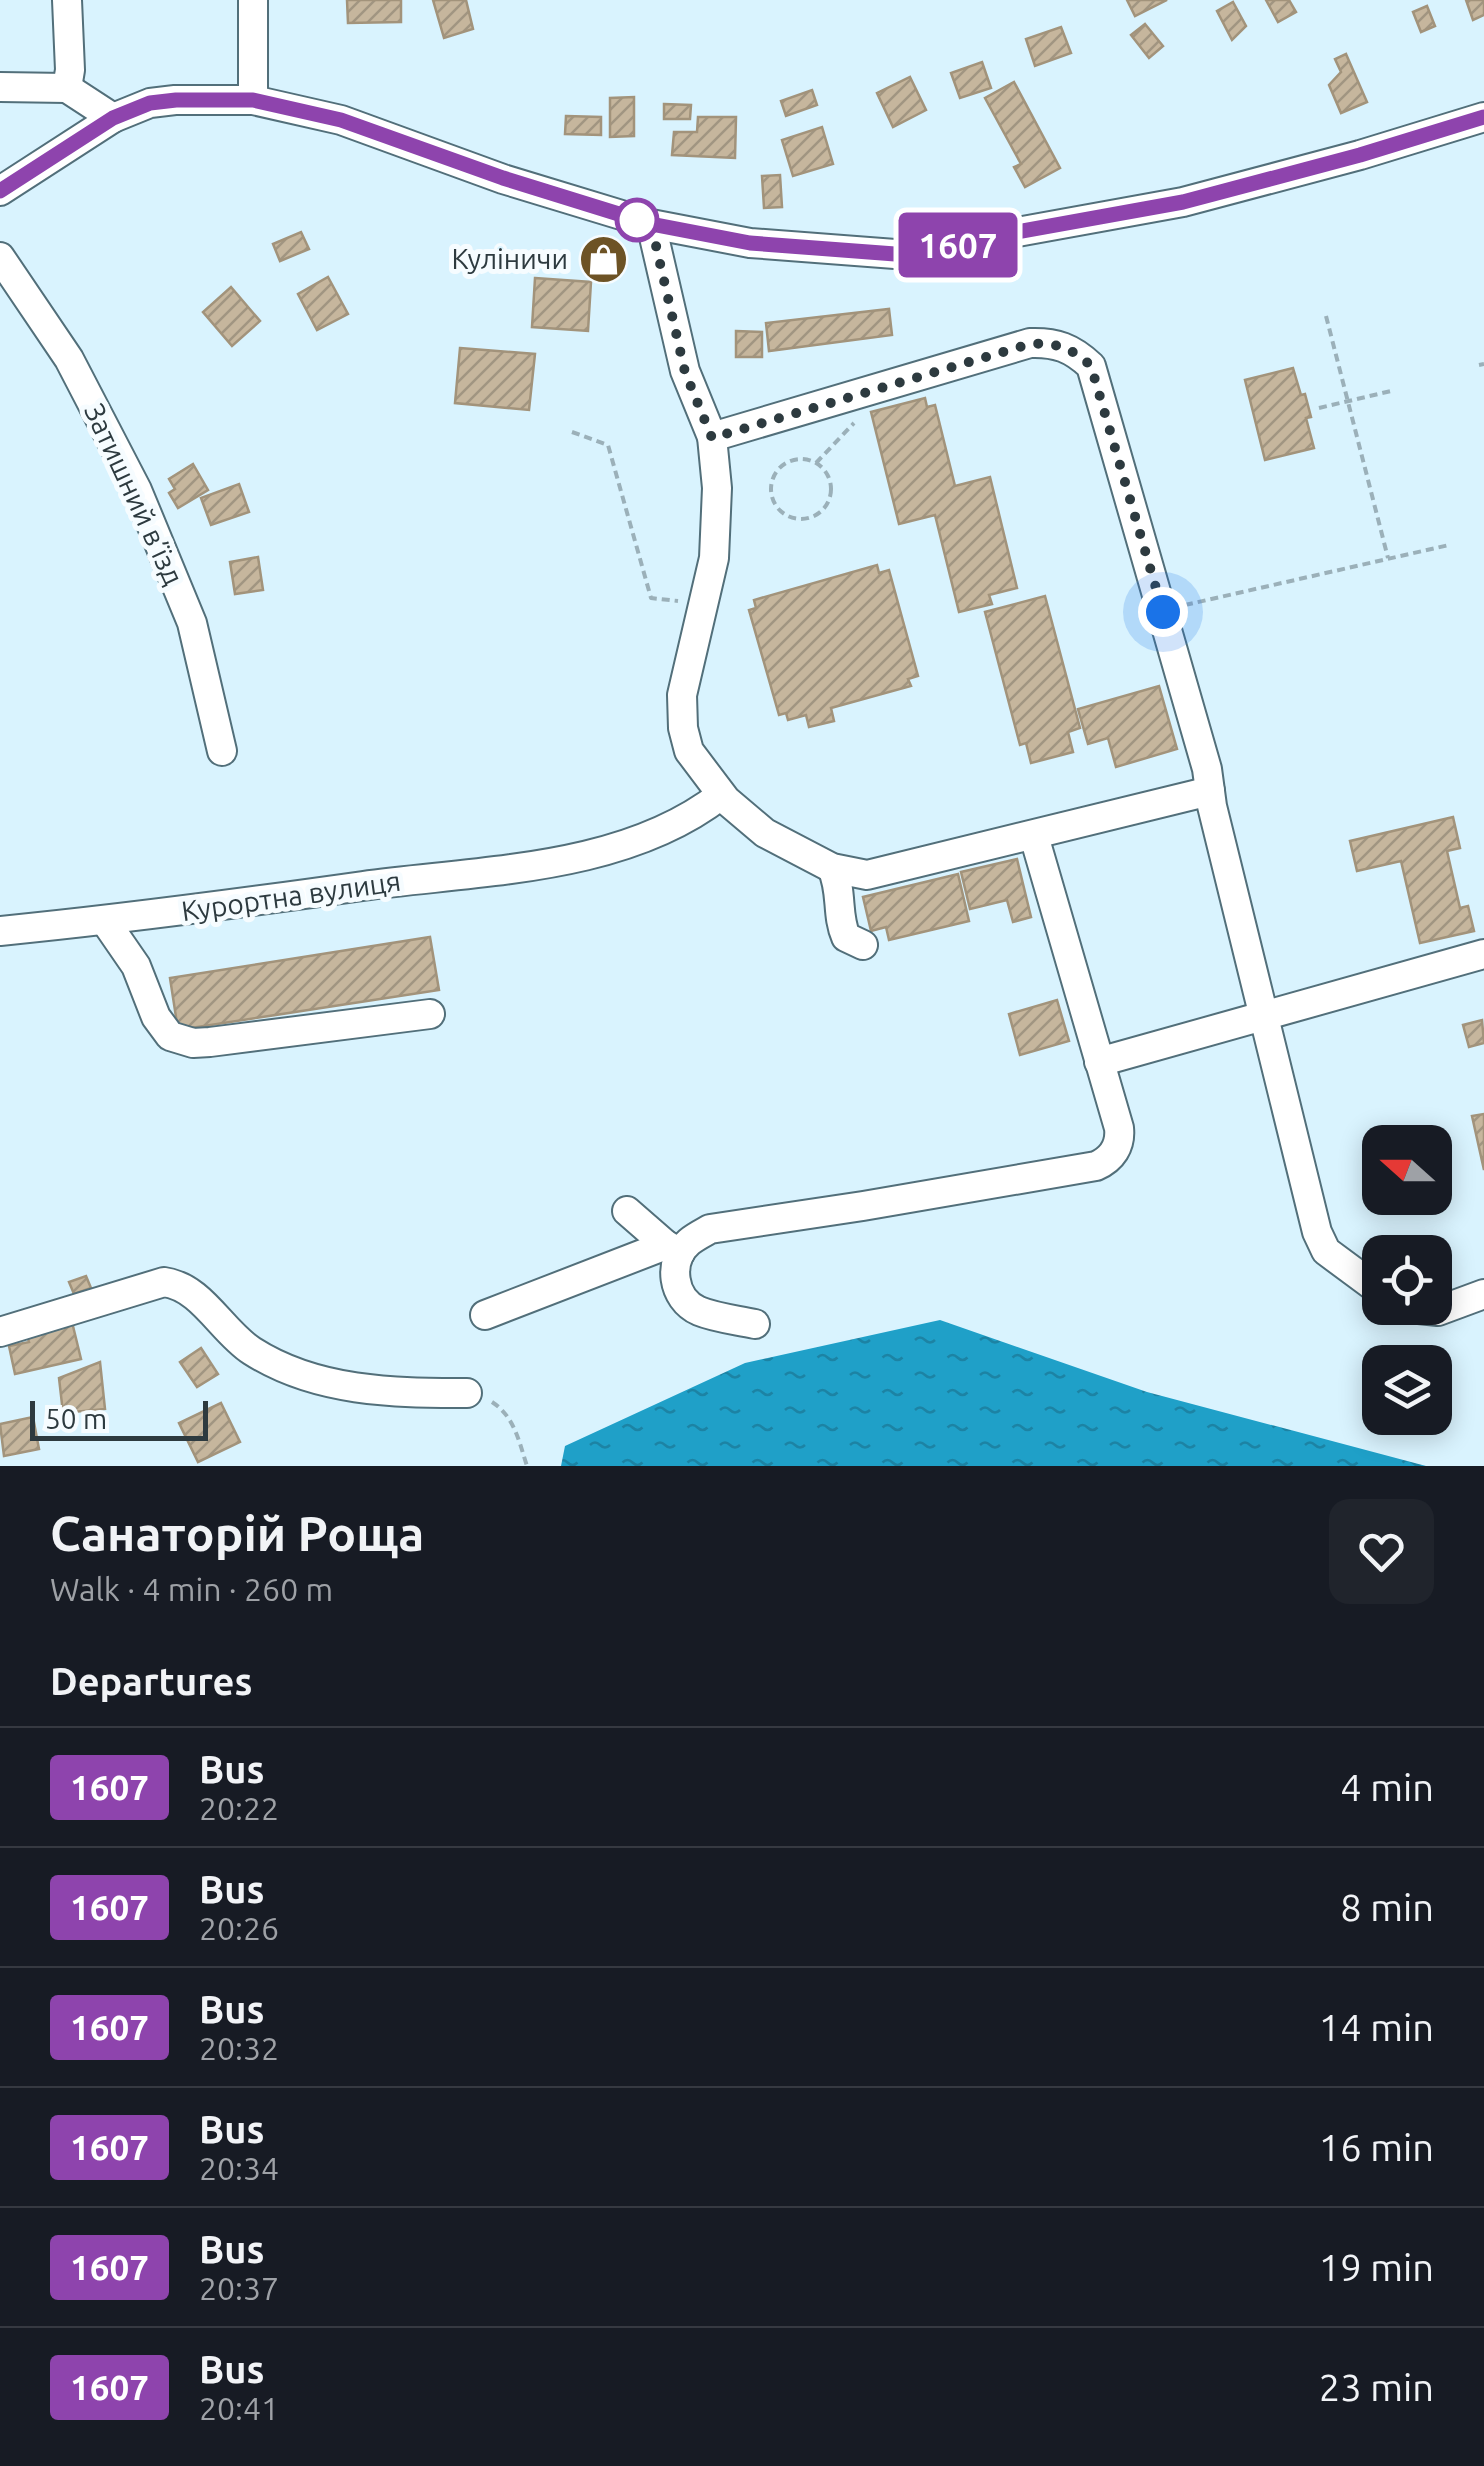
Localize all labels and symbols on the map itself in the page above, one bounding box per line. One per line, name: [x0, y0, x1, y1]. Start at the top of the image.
unlabelled marker: [616, 199, 658, 241]
line badge: 1607: [888, 212, 1028, 278]
shop icon: Куліничи: [577, 233, 629, 285]
place label: Куліничи: [452, 243, 568, 274]
street label: Затишний в’їзд: [79, 398, 190, 589]
your location: [1138, 587, 1188, 637]
street label: Курортна вулиця: [179, 865, 403, 926]
north arrow: [1362, 1125, 1452, 1215]
scale bar: [30, 1396, 208, 1440]

